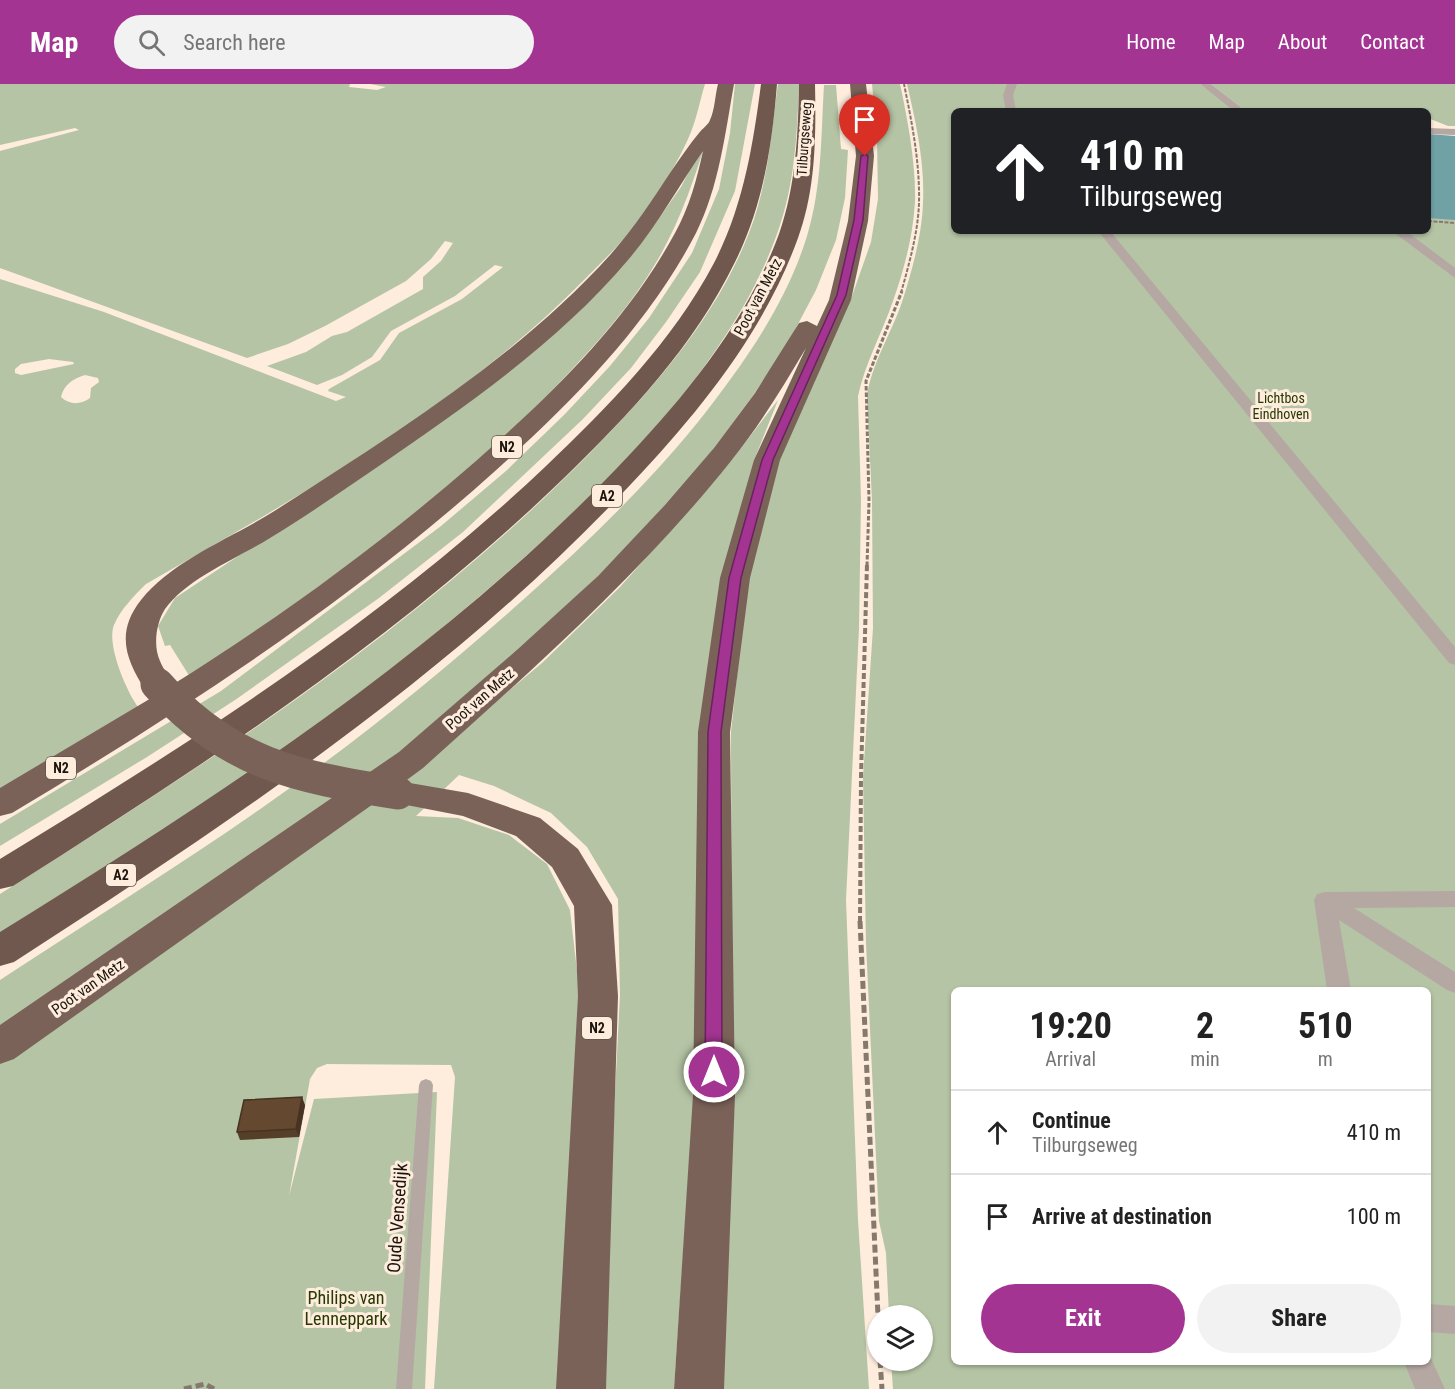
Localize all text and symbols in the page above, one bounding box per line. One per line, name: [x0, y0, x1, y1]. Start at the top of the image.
search box: [114, 15, 534, 69]
text: Map: [30, 26, 78, 59]
icon: search: [135, 26, 168, 59]
text: Search here: [183, 30, 286, 55]
text: Home: [1126, 30, 1176, 54]
text: Map: [1209, 30, 1245, 54]
text: About: [1278, 30, 1327, 54]
text: Contact: [1360, 30, 1425, 54]
pin: [839, 94, 890, 156]
street label: Tilburgseweg: [793, 102, 815, 176]
icon: arrive: [848, 103, 881, 136]
text: 410 m: [1080, 131, 1185, 180]
icon: ahead: [981, 132, 1059, 210]
text: Tilburgseweg: [1080, 181, 1223, 213]
street label: Poot van Metz: [730, 255, 786, 339]
park label: Lichtbos Eindhoven: [1253, 390, 1309, 422]
road number: N2: [492, 436, 522, 458]
road number: A2: [592, 485, 622, 507]
street label: Poot van Metz: [442, 664, 518, 734]
road number: N2: [46, 757, 76, 779]
road number: A2: [106, 864, 136, 886]
street label: Poot van Metz: [48, 955, 128, 1019]
text: 19:20: [1029, 1005, 1112, 1047]
text: 2: [1196, 1005, 1214, 1047]
text: 510: [1298, 1005, 1353, 1047]
road number: N2: [582, 1017, 612, 1039]
position arrow: [682, 1040, 746, 1104]
text: Arrival: [1045, 1047, 1096, 1071]
text: min: [1190, 1047, 1220, 1071]
text: m: [1318, 1047, 1333, 1071]
text: Continue: [1032, 1108, 1111, 1133]
icon: ahead: [981, 1116, 1014, 1149]
text: 410 m: [1347, 1120, 1401, 1145]
text: Tilburgseweg: [1032, 1133, 1138, 1157]
street label: Oude Vensedijk: [383, 1163, 411, 1273]
icon: arrive: [981, 1200, 1014, 1233]
text: Arrive at destination: [1032, 1204, 1212, 1229]
text: 100 m: [1347, 1204, 1401, 1229]
button: Exit: [981, 1284, 1185, 1353]
button: Share: [1197, 1284, 1401, 1353]
park label: Philips van Lenneppark: [305, 1287, 387, 1329]
map controls: [867, 1305, 933, 1371]
button: layers: [867, 1305, 933, 1371]

